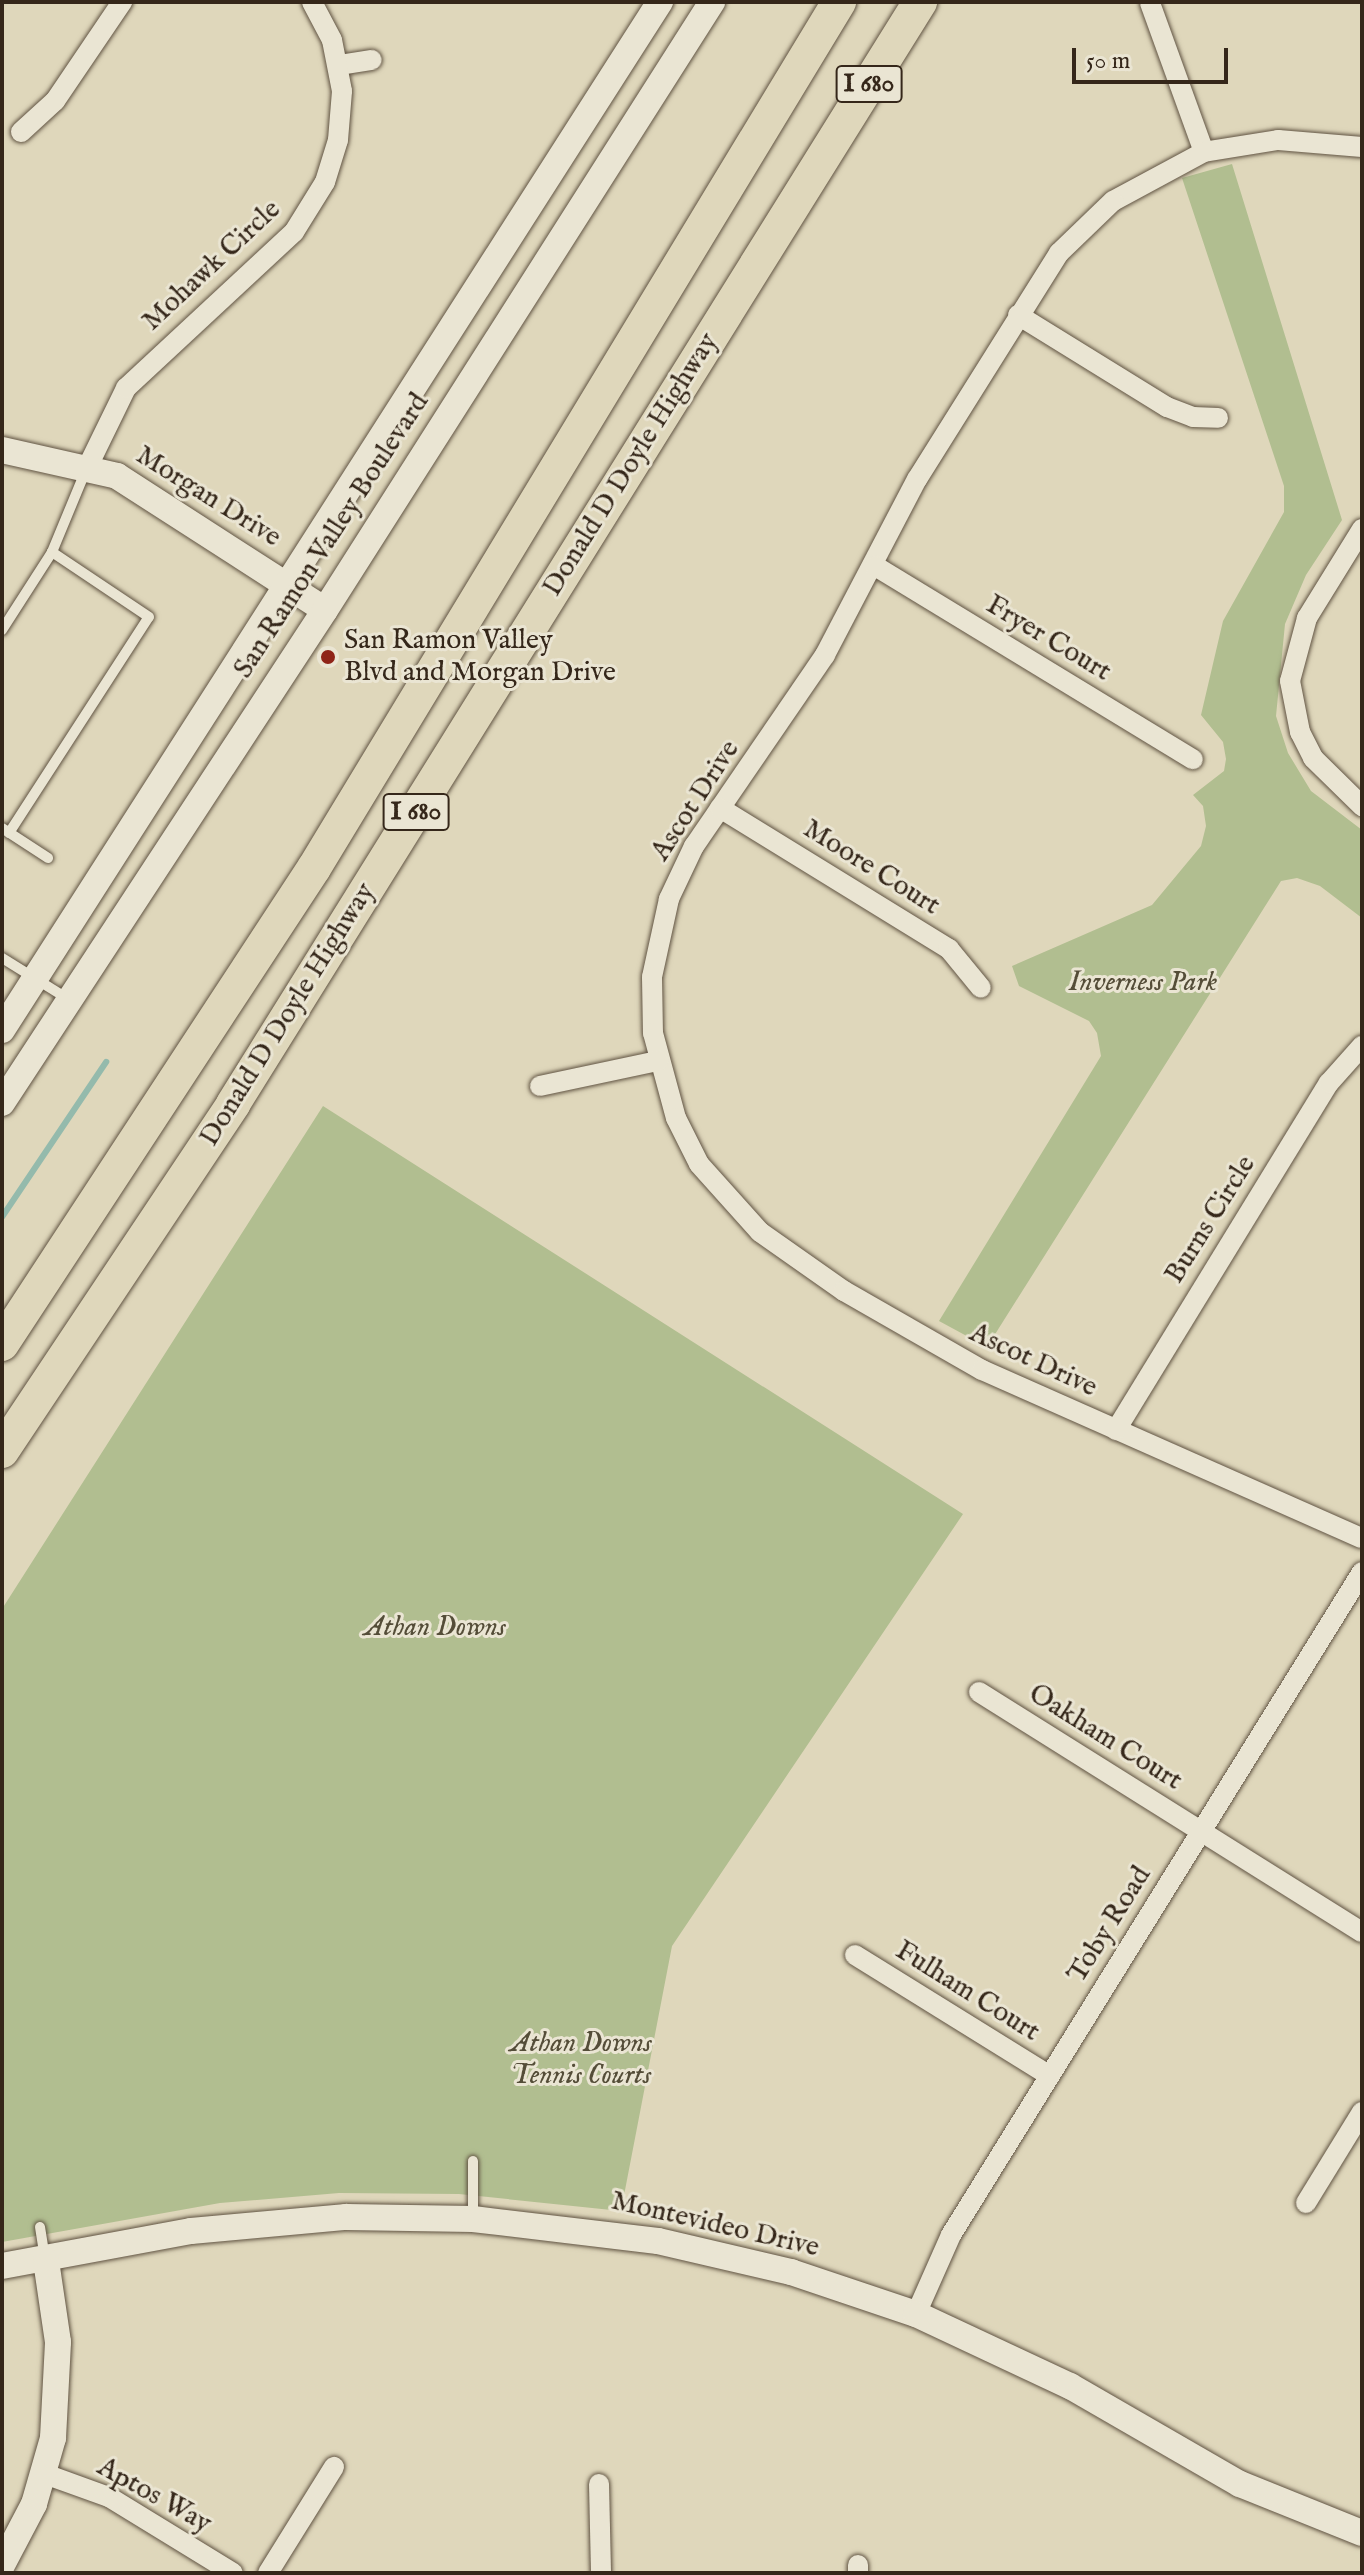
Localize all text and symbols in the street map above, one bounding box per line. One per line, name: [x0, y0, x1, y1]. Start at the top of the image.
scale bar: [1076, 32, 1232, 82]
text: 50 m: [1086, 46, 1130, 77]
road number: I 680: [835, 62, 903, 106]
street label: Mohawk Circle: [136, 193, 288, 339]
street label: Donald D Doyle Highway: [536, 327, 726, 603]
street label: San Ramon Valley Boulevard: [227, 387, 437, 685]
street label: Morgan Drive: [129, 439, 287, 555]
street label: Fryer Court: [979, 589, 1117, 689]
place label: San Ramon Valley Blvd and Morgan Drive: [344, 624, 616, 690]
marker: San Ramon Valley Blvd and Morgan Drive: [319, 648, 337, 666]
street label: Ascot Drive: [645, 734, 747, 868]
road number: I 680: [382, 790, 450, 834]
street label: Moore Court: [796, 813, 946, 923]
street label: Donald D Doyle Highway: [193, 877, 383, 1153]
park label: Inverness Park: [1069, 966, 1217, 1000]
street label: Burns Circle: [1159, 1150, 1263, 1290]
street label: Ascot Drive: [964, 1317, 1102, 1405]
park label: Athan Downs: [364, 1611, 506, 1645]
street label: Oakham Court: [1022, 1678, 1188, 1798]
street label: Toby Road: [1061, 1861, 1159, 1989]
street label: Fulham Court: [889, 1934, 1045, 2050]
park label: Athan Downs Tennis Courts: [510, 2027, 652, 2093]
street label: Montevideo Drive: [608, 2185, 822, 2265]
street label: Aptos Way: [91, 2451, 217, 2541]

